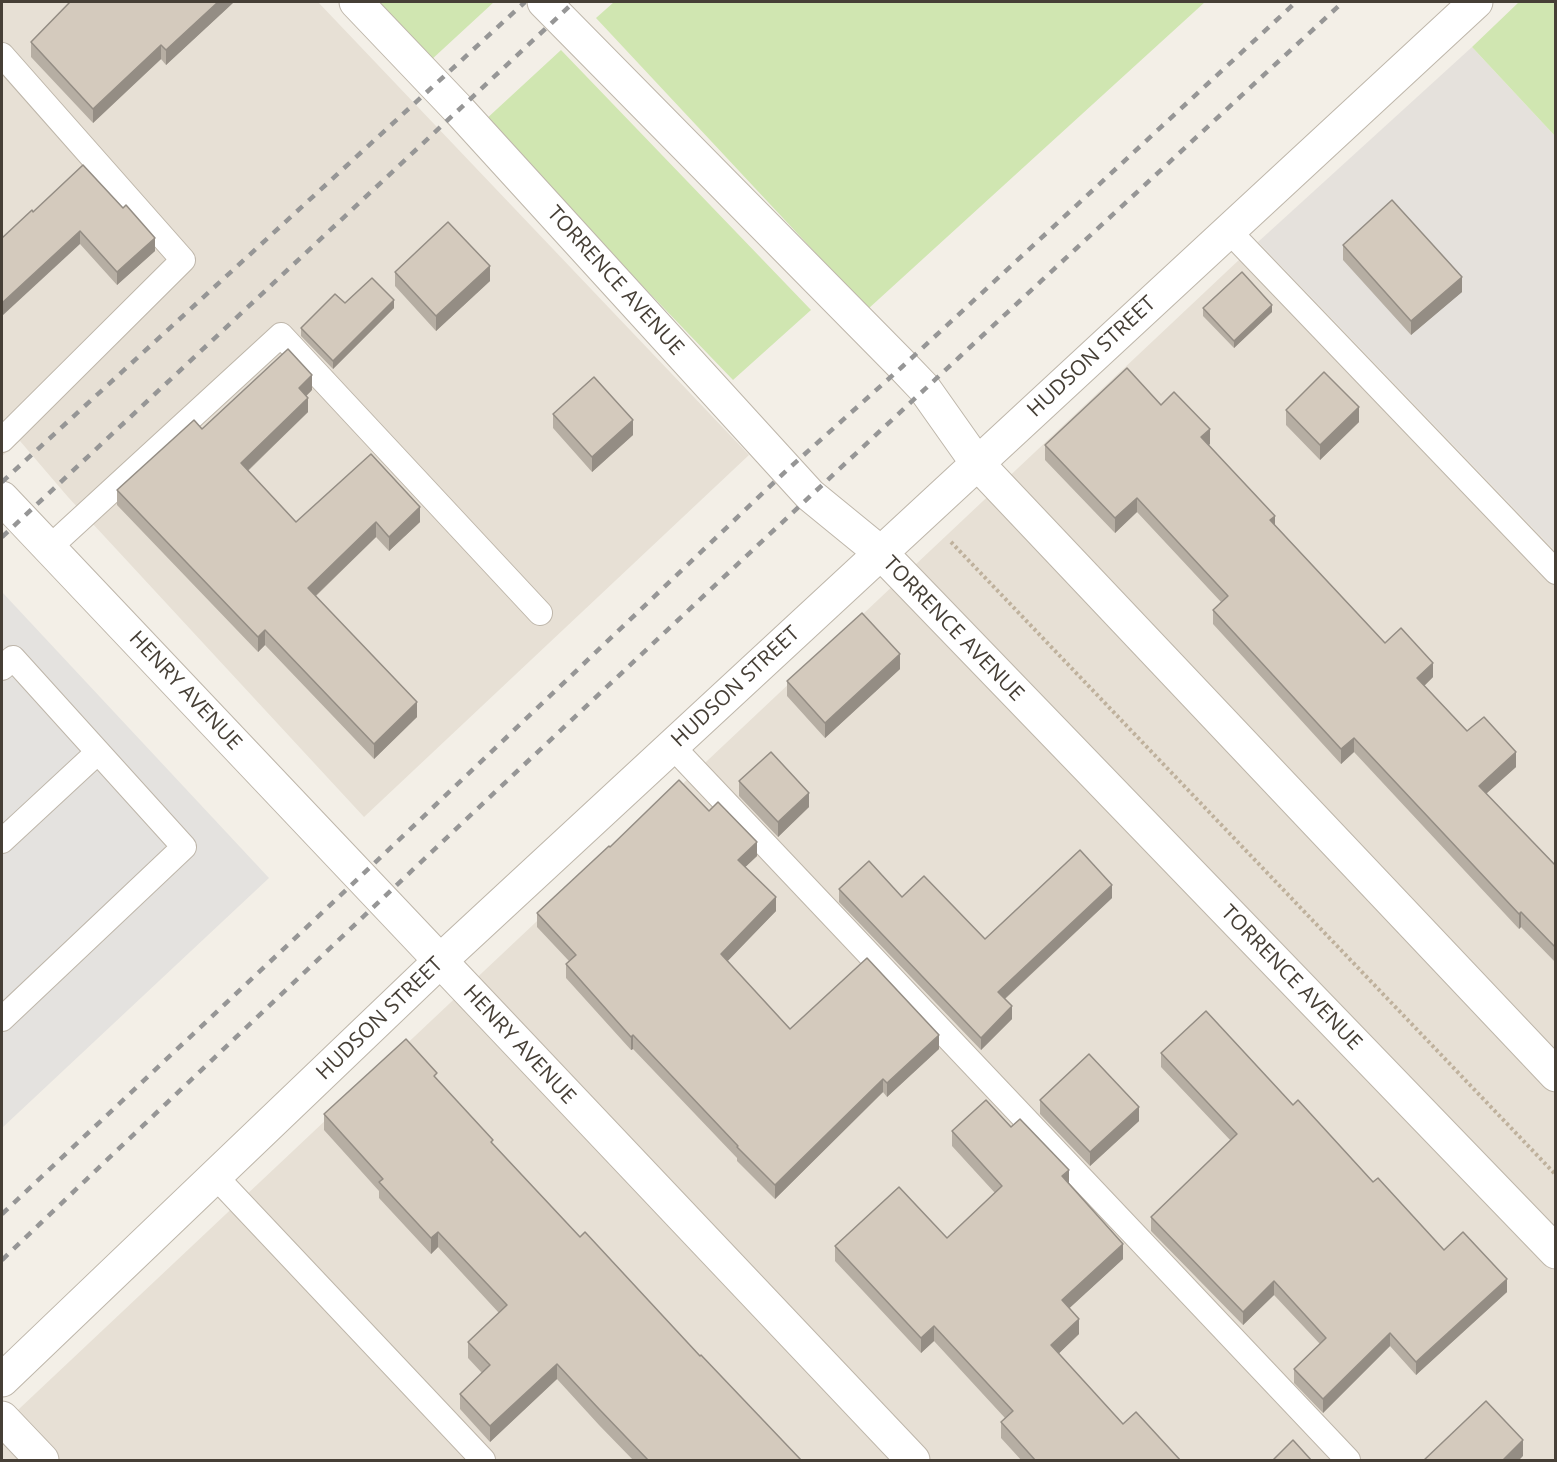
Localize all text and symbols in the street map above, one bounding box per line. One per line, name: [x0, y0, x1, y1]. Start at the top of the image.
street label: TORRENCE AVENUE: [541, 201, 689, 361]
street label: HUDSON STREET: [1023, 291, 1161, 423]
street label: TORRENCE AVENUE: [877, 551, 1029, 707]
street label: HUDSON STREET: [667, 621, 805, 753]
street label: HENRY AVENUE: [123, 626, 247, 756]
street label: TORRENCE AVENUE: [1215, 900, 1367, 1056]
street label: HUDSON STREET: [312, 952, 448, 1086]
street label: HENRY AVENUE: [457, 980, 581, 1110]

